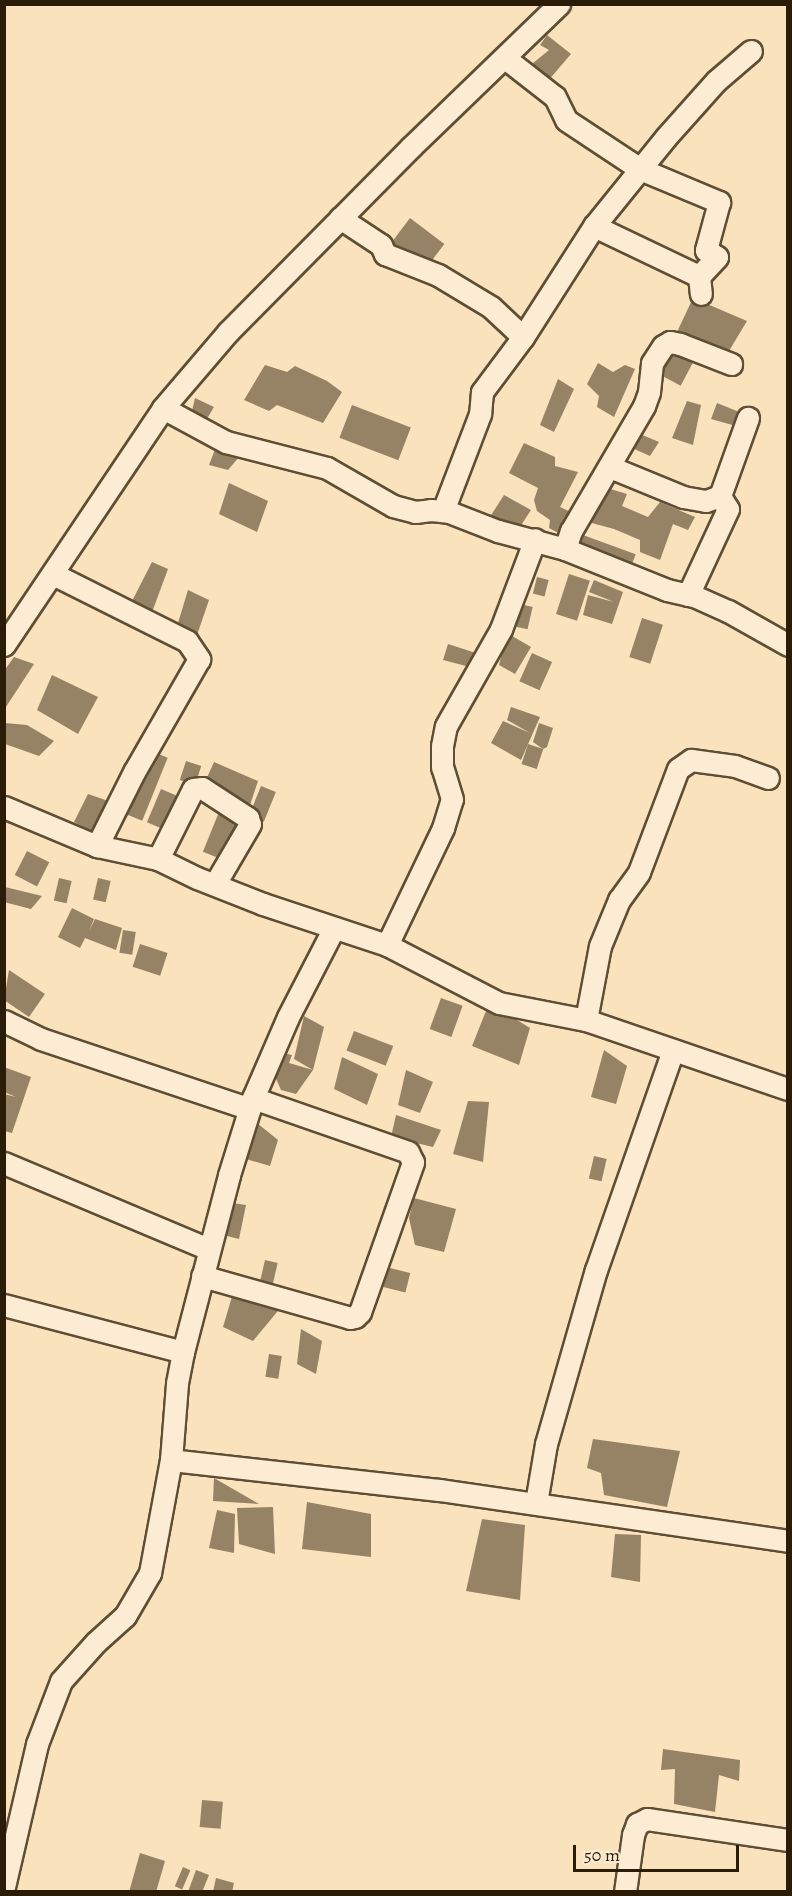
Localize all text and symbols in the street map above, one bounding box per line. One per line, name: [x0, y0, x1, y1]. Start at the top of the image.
scale bar: [576, 1833, 742, 1871]
text: 50 m: [584, 1843, 620, 1867]

